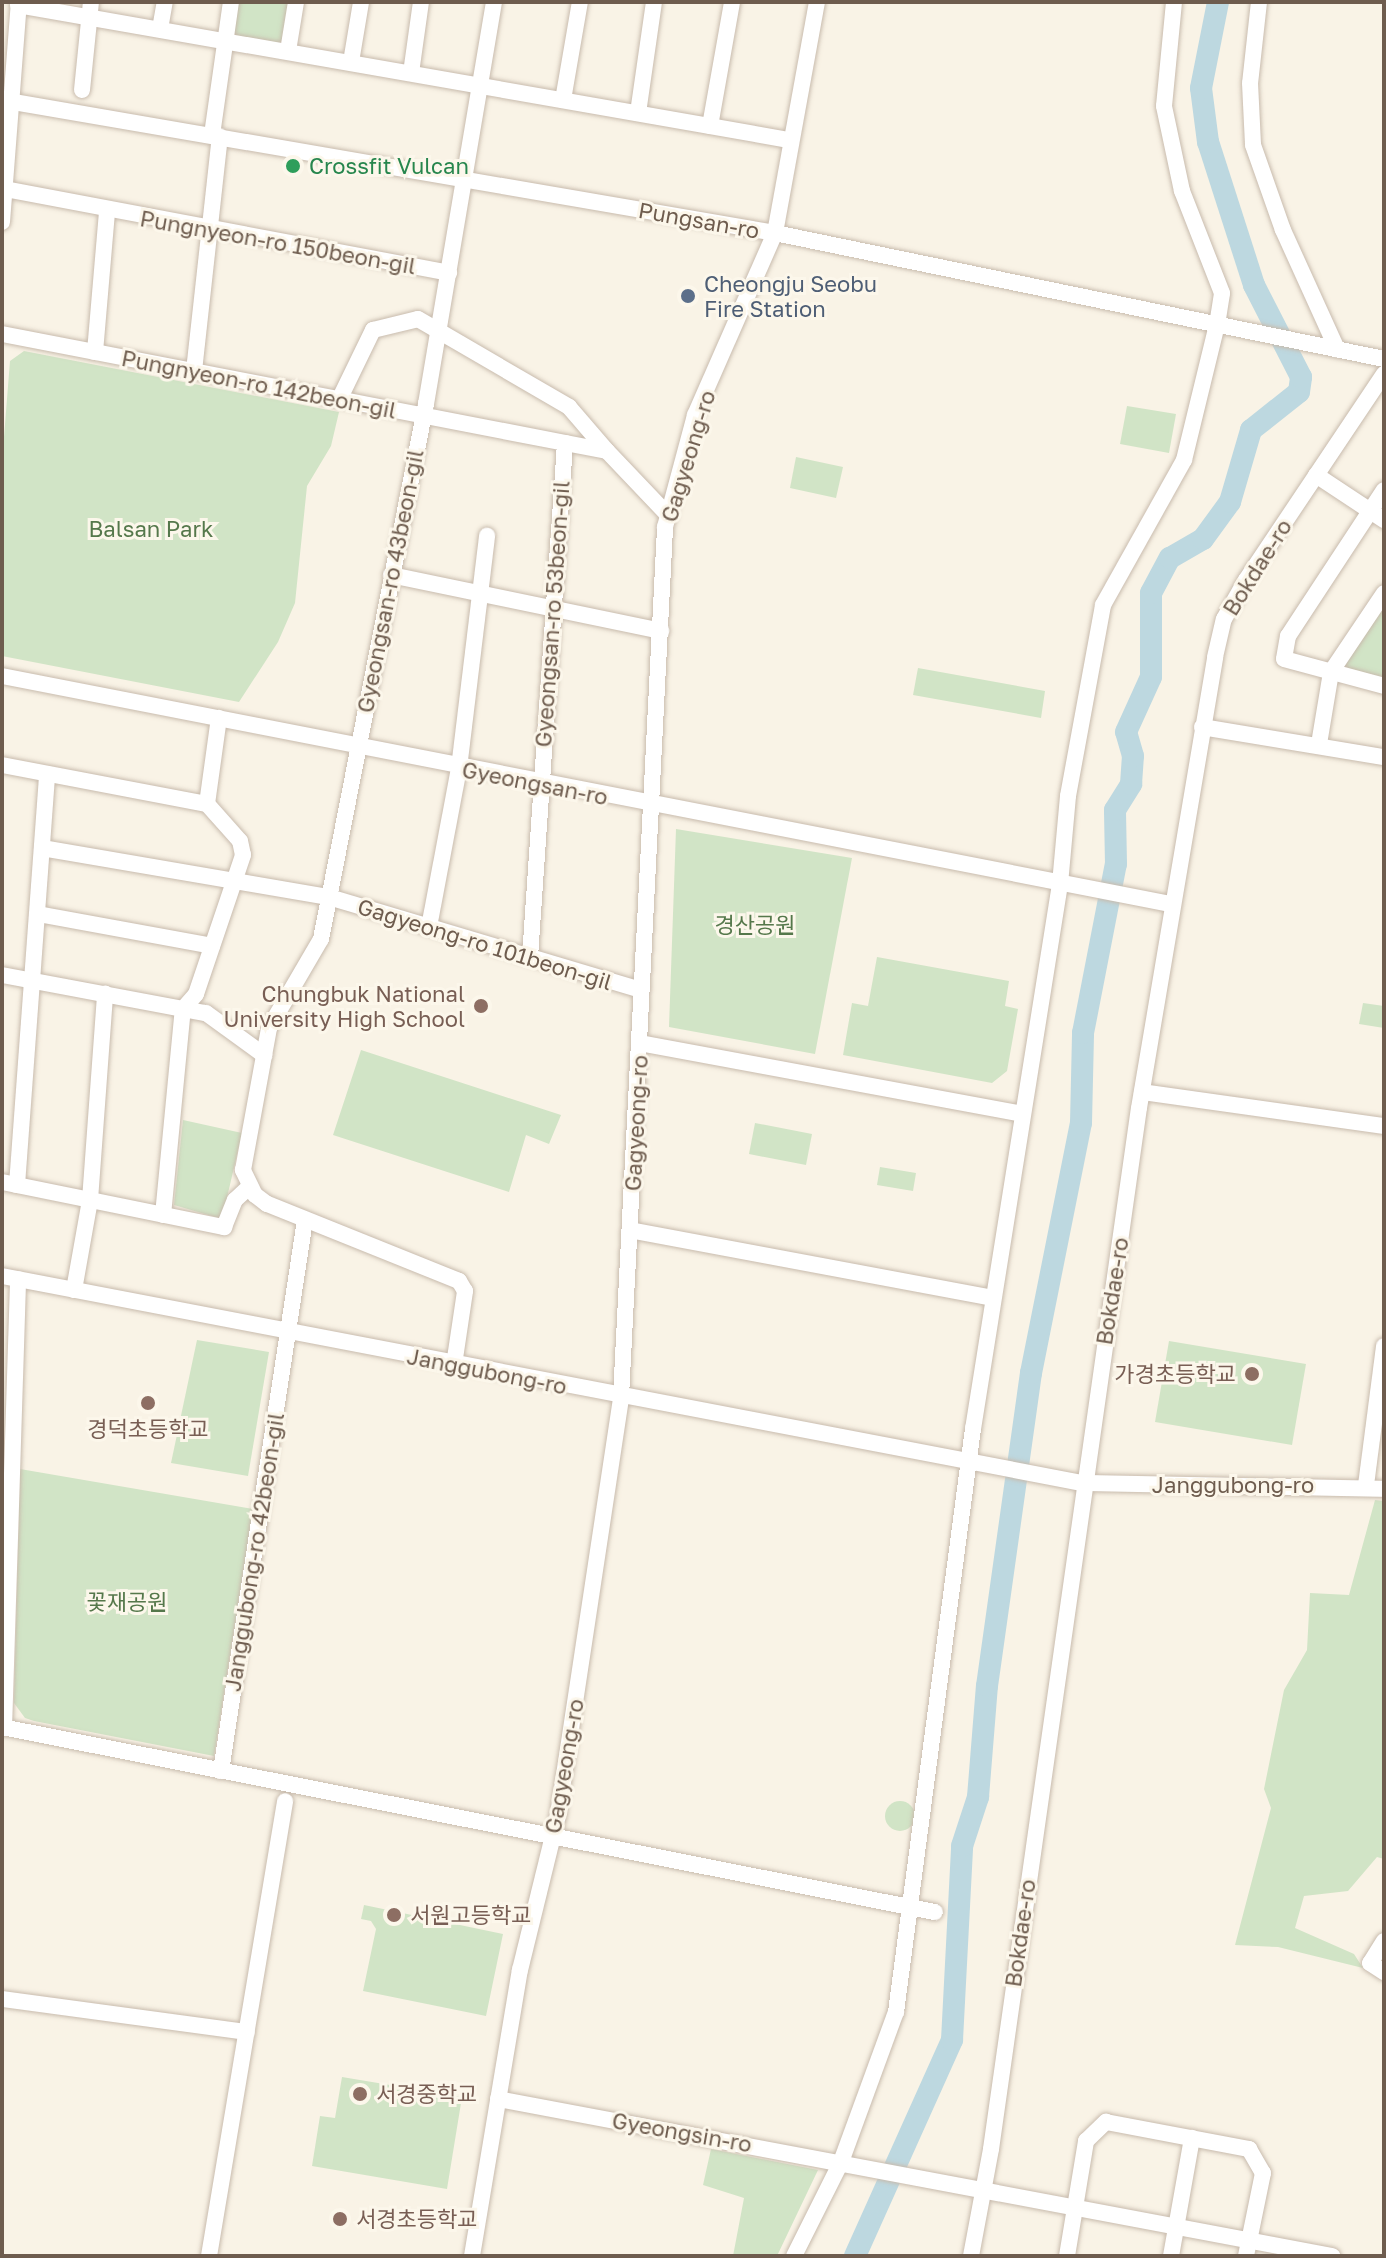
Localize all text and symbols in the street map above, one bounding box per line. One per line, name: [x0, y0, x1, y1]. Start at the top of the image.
place label: Crossfit Vulcan: [309, 153, 469, 179]
marker: Crossfit Vulcan: [284, 157, 302, 175]
street label: Pungsan-ro: [636, 196, 762, 244]
street label: Pungnyeon-ro 150beon-gil: [138, 205, 418, 279]
place label: Cheongju Seobu Fire Station: [704, 270, 877, 322]
marker: Cheongju Seobu Fire Station: [679, 287, 697, 305]
street label: Pungnyeon-ro 142beon-gil: [119, 344, 399, 424]
street label: Gagyeong-ro: [655, 387, 721, 525]
street label: Gyeongsan-ro 43beon-gil: [352, 447, 428, 715]
street label: Gyeongsan-ro 53beon-gil: [530, 480, 574, 748]
street label: Bokdae-ro: [1217, 514, 1297, 620]
park label: Balsan Park: [89, 516, 213, 542]
street label: Gyeongsan-ro: [460, 756, 610, 810]
street label: Gagyeong-ro 101beon-gil: [355, 893, 615, 995]
park label: 경산공원: [715, 912, 795, 938]
place label: Chungbuk National University High School: [223, 980, 465, 1032]
marker: Chungbuk National University High School: [472, 997, 490, 1015]
street label: Gagyeong-ro: [619, 1054, 653, 1192]
street label: Bokdae-ro: [1090, 1235, 1134, 1347]
street label: Janggubong-ro: [405, 1343, 569, 1399]
place label: 가경초등학교: [1115, 1361, 1236, 1387]
marker: 가경초등학교: [1243, 1365, 1261, 1383]
marker: 경덕초등학교: [139, 1394, 157, 1412]
street label: Janggubong-ro 42beon-gil: [219, 1411, 289, 1693]
place label: 경덕초등학교: [87, 1416, 209, 1442]
street label: Janggubong-ro: [1152, 1472, 1314, 1498]
park label: 꽃재공원: [87, 1589, 167, 1615]
street label: Gagyeong-ro: [539, 1697, 589, 1835]
street label: Bokdae-ro: [999, 1877, 1041, 1989]
place label: 서원고등학교: [410, 1902, 531, 1928]
marker: 서원고등학교: [385, 1906, 403, 1924]
place label: 서경중학교: [376, 2081, 477, 2107]
marker: 서경중학교: [351, 2085, 369, 2103]
street label: Gyeongsin-ro: [610, 2107, 754, 2157]
place label: 서경초등학교: [356, 2206, 477, 2232]
marker: 서경초등학교: [331, 2210, 349, 2228]

